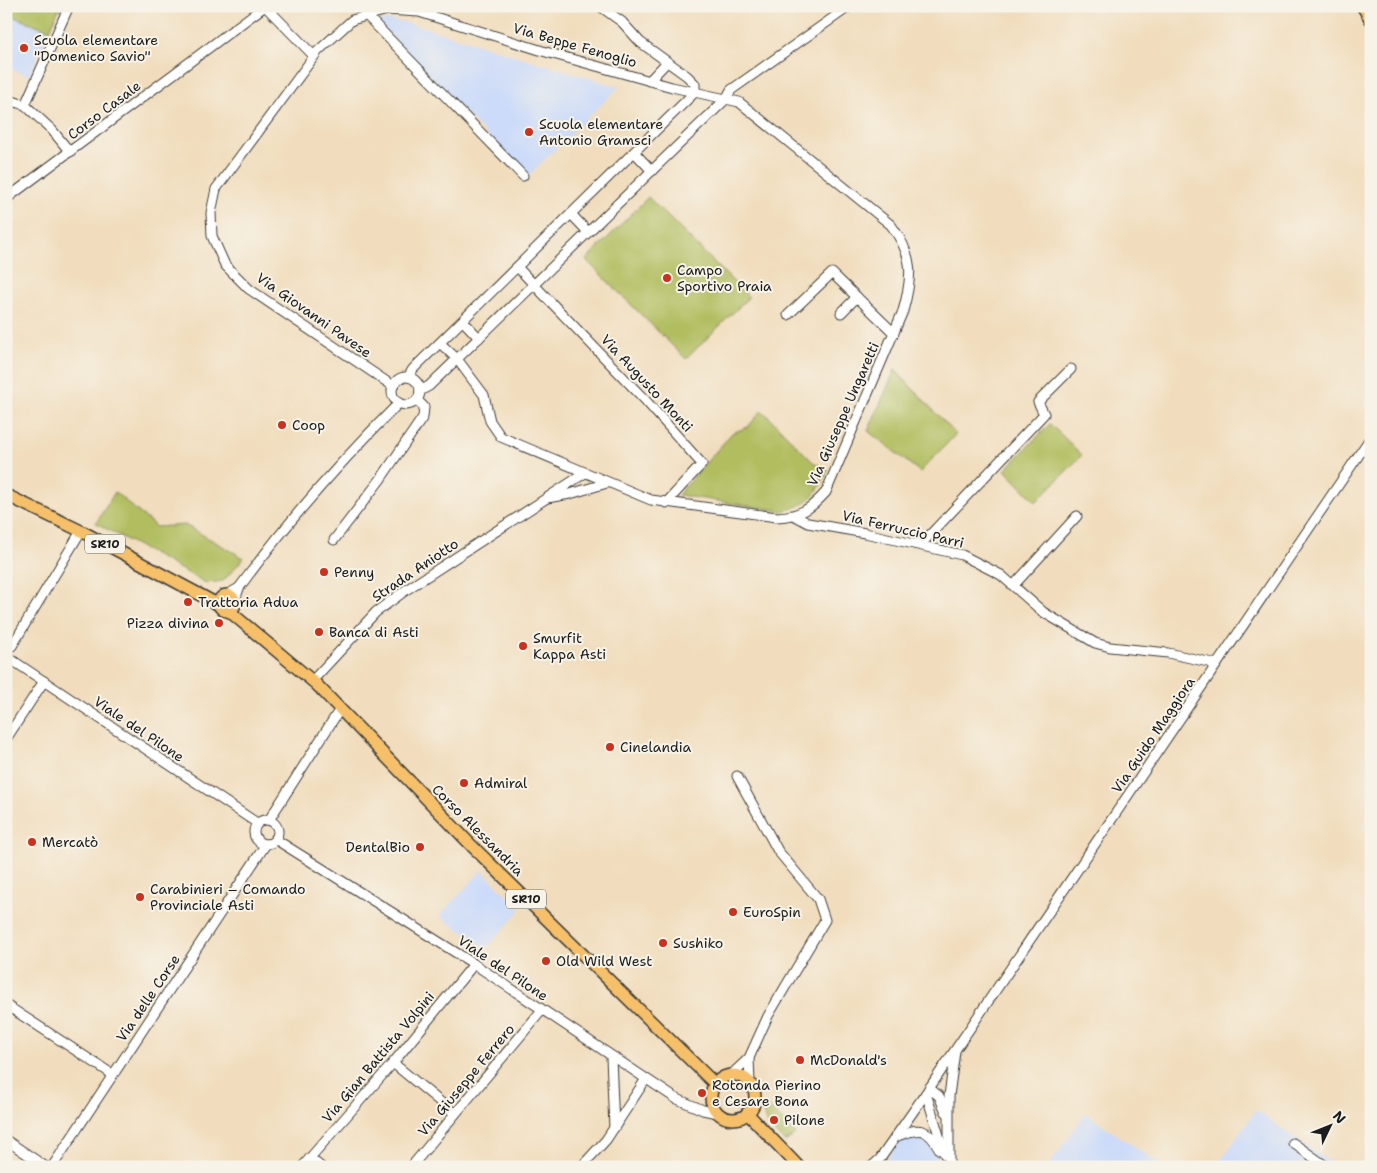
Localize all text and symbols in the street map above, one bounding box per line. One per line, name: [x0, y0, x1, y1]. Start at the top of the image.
street label: Via Beppe Fenoglio: [511, 19, 639, 71]
place label: Scuola elementare "Domenico Savio": [34, 31, 158, 65]
marker: Scuola elementare "Domenico Savio": [18, 42, 30, 54]
street label: Corso Casale: [64, 77, 144, 143]
place label: Scuola elementare Antonio Gramsci: [539, 115, 663, 149]
marker: Scuola elementare Antonio Gramsci: [523, 126, 535, 138]
place label: Campo Sportivo Praia: [677, 261, 772, 295]
street label: Via Giovanni Pavese: [253, 269, 375, 361]
marker: Campo Sportivo Praia: [661, 272, 673, 284]
street label: Via Augusto Monti: [597, 330, 697, 436]
street label: Via Giuseppe Ungaretti: [803, 339, 883, 489]
place label: Coop: [292, 416, 325, 434]
marker: Coop: [276, 419, 288, 431]
street label: Via Ferruccio Parri: [840, 506, 966, 552]
road number: SR10: [85, 534, 125, 554]
street label: Strada Aniotto: [368, 534, 462, 606]
place label: Penny: [334, 563, 374, 581]
marker: Penny: [318, 566, 330, 578]
place label: Trattoria Adua: [198, 593, 299, 611]
marker: Trattoria Adua: [182, 596, 194, 608]
place label: Pizza divina: [127, 614, 209, 632]
marker: Pizza divina: [213, 617, 225, 629]
place label: Banca di Asti: [329, 623, 419, 641]
marker: Banca di Asti: [313, 626, 325, 638]
place label: Smurfit Kappa Asti: [533, 629, 606, 663]
marker: Smurfit Kappa Asti: [517, 640, 529, 652]
street label: Via Guido Maggiora: [1107, 673, 1199, 797]
street label: Viale del Pilone: [90, 692, 188, 766]
place label: Cinelandia: [620, 738, 692, 756]
marker: Cinelandia: [604, 741, 616, 753]
place label: Admiral: [474, 774, 528, 792]
marker: Admiral: [458, 777, 470, 789]
street label: Corso Alessandria: [428, 780, 528, 880]
place label: Mercatò: [42, 833, 98, 851]
marker: Mercatò: [26, 836, 38, 848]
place label: DentalBio: [346, 838, 410, 856]
marker: DentalBio: [414, 841, 426, 853]
place label: Carabinieri – Comando Provinciale Asti: [150, 880, 306, 914]
road number: SR10: [506, 890, 546, 909]
marker: Carabinieri – Comando Provinciale Asti: [134, 891, 146, 903]
place label: EuroSpin: [743, 903, 801, 921]
marker: EuroSpin: [727, 906, 739, 918]
street label: Viale del Pilone: [454, 931, 552, 1005]
place label: Sushiko: [673, 934, 723, 952]
marker: Sushiko: [657, 937, 669, 949]
street label: Via delle Corse: [112, 951, 184, 1045]
place label: Old Wild West: [556, 952, 652, 970]
marker: Old Wild West: [540, 955, 552, 967]
street label: Via Gian Battista Volpini: [318, 988, 438, 1126]
street label: Via Giuseppe Ferrero: [414, 1020, 518, 1140]
place label: McDonald's: [810, 1051, 887, 1069]
marker: McDonald's: [794, 1054, 806, 1066]
place label: Rotonda Pierino e Cesare Bona: [712, 1076, 821, 1110]
marker: Rotonda Pierino e Cesare Bona: [696, 1087, 708, 1099]
north arrow: [1304, 1100, 1354, 1150]
text: N: [1329, 1107, 1350, 1127]
place label: Pilone: [784, 1111, 825, 1129]
marker: Pilone: [768, 1114, 780, 1126]

